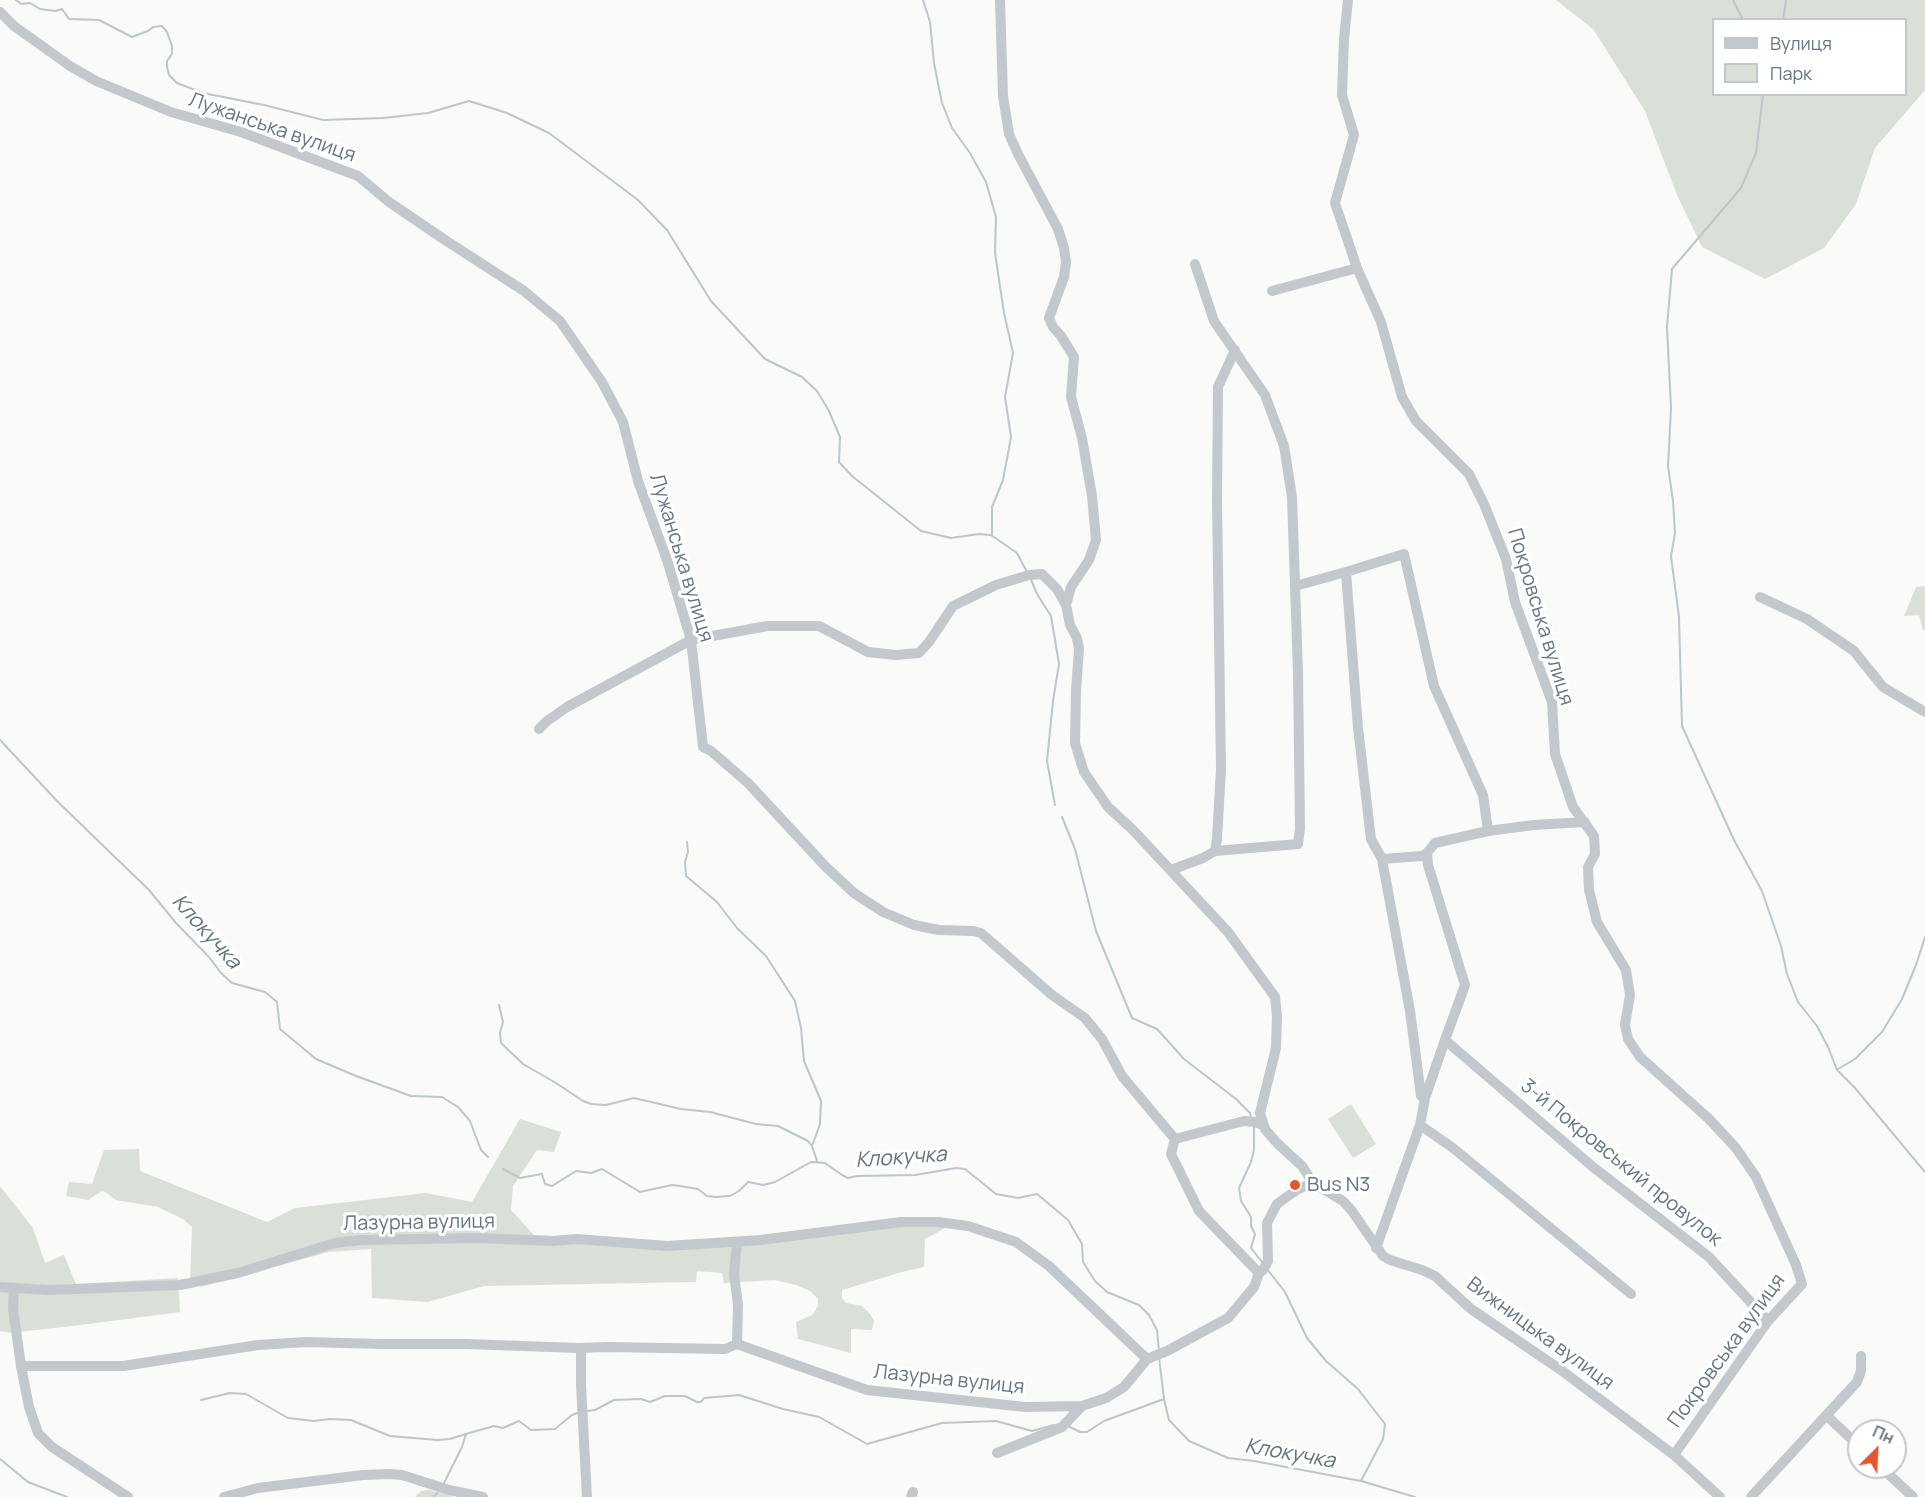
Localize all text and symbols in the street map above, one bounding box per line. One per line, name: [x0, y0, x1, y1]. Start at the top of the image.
legend: [1712, 18, 1907, 96]
text: Вулиця: [1770, 31, 1832, 55]
text: Парк: [1770, 61, 1812, 85]
street label: Лужанська вулиця: [185, 88, 359, 168]
street label: Лужанська вулиця: [644, 471, 718, 645]
street label: Покровська вулиця: [1502, 526, 1578, 708]
water label: Клокучка: [166, 890, 246, 974]
street label: 3-й Покровський провулок: [1515, 1074, 1727, 1252]
water label: Клокучка: [855, 1142, 947, 1174]
place label: Bus N3: [1307, 1173, 1370, 1197]
marker: Bus N3: [1288, 1178, 1302, 1192]
street label: Лазурна вулиця: [343, 1210, 495, 1236]
street label: Покровська вулиця: [1663, 1270, 1791, 1432]
street label: Вижницька вулиця: [1462, 1273, 1618, 1395]
street label: Лазурна вулиця: [872, 1360, 1026, 1400]
north arrow: [1847, 1419, 1907, 1479]
text: Пн: [1869, 1420, 1898, 1449]
water label: Клокучка: [1243, 1434, 1337, 1474]

